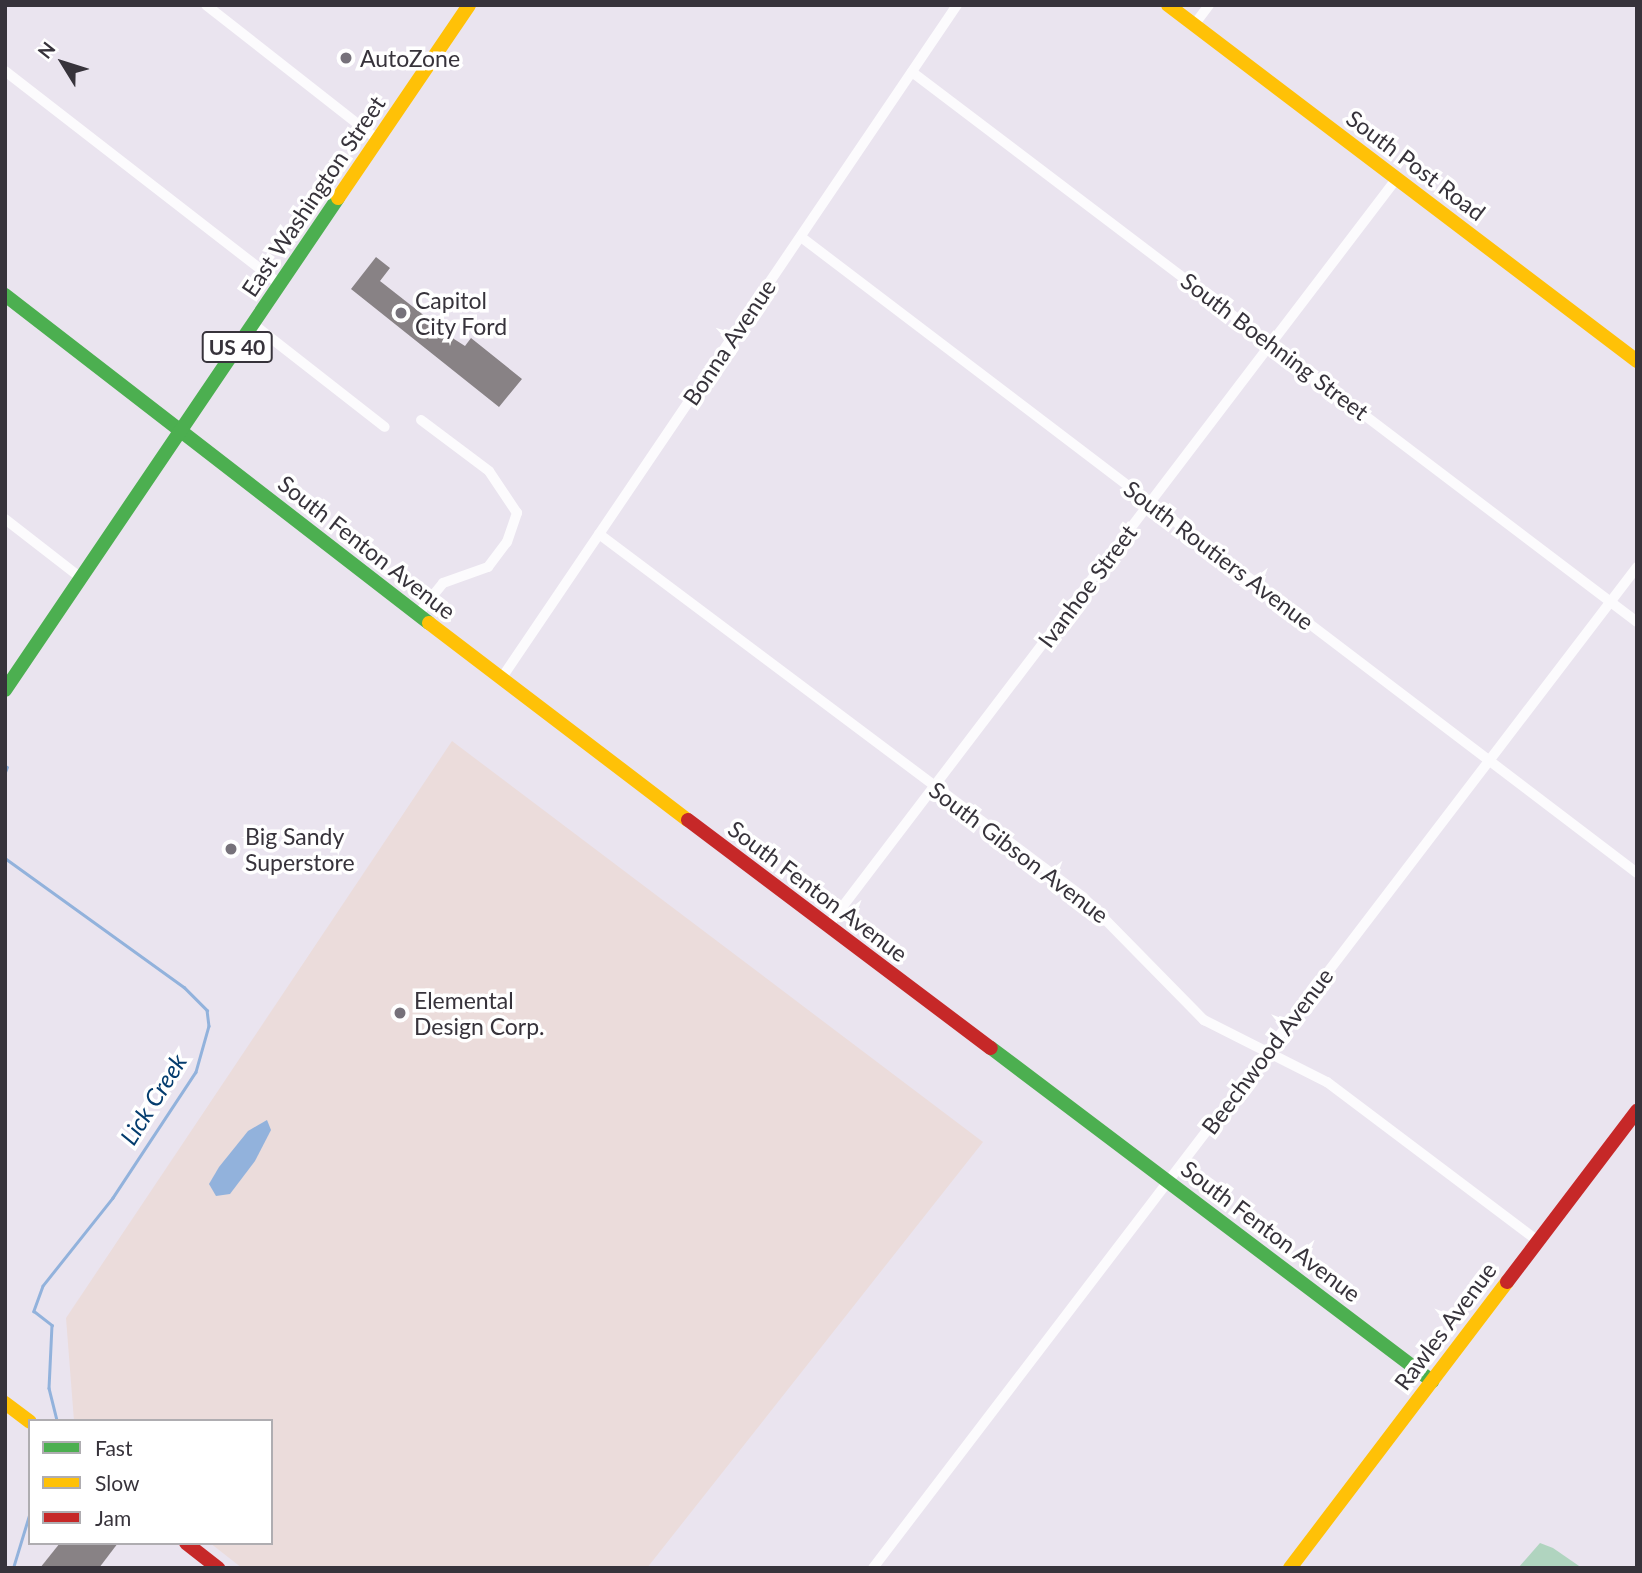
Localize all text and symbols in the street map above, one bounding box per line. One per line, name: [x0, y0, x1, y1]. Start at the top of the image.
north arrow: [28, 28, 98, 98]
text: N: [32, 37, 60, 63]
place label: AutoZone: [360, 44, 460, 72]
marker: AutoZone: [338, 50, 354, 66]
street label: East Washington Street: [236, 90, 390, 302]
street label: South Post Road: [1341, 104, 1491, 226]
street label: South Boehning Street: [1176, 267, 1374, 425]
street label: Bonna Avenue: [676, 273, 782, 411]
place label: Capitol City Ford: [415, 286, 508, 340]
marker: Capitol City Ford: [393, 305, 409, 321]
road number: US 40: [200, 330, 274, 364]
street label: South Fenton Avenue: [273, 469, 461, 625]
street label: South Routiers Avenue: [1118, 474, 1320, 636]
street label: Ivanhoe Street: [1032, 519, 1142, 653]
street label: South Gibson Avenue: [924, 775, 1114, 929]
street label: South Fenton Avenue: [723, 814, 913, 968]
place label: Big Sandy Superstore: [245, 822, 355, 876]
marker: Big Sandy Superstore: [223, 841, 239, 857]
street label: Beechwood Avenue: [1195, 962, 1339, 1140]
place label: Elemental Design Corp.: [414, 986, 545, 1040]
marker: Elemental Design Corp.: [392, 1005, 408, 1021]
water label: Lick Creek: [114, 1048, 192, 1150]
street label: South Fenton Avenue: [1176, 1154, 1366, 1308]
street label: Rawles Avenue: [1388, 1257, 1502, 1395]
legend: [28, 1419, 273, 1545]
text: Fast: [95, 1435, 132, 1460]
text: Slow: [95, 1470, 139, 1495]
text: Jam: [95, 1505, 131, 1530]

